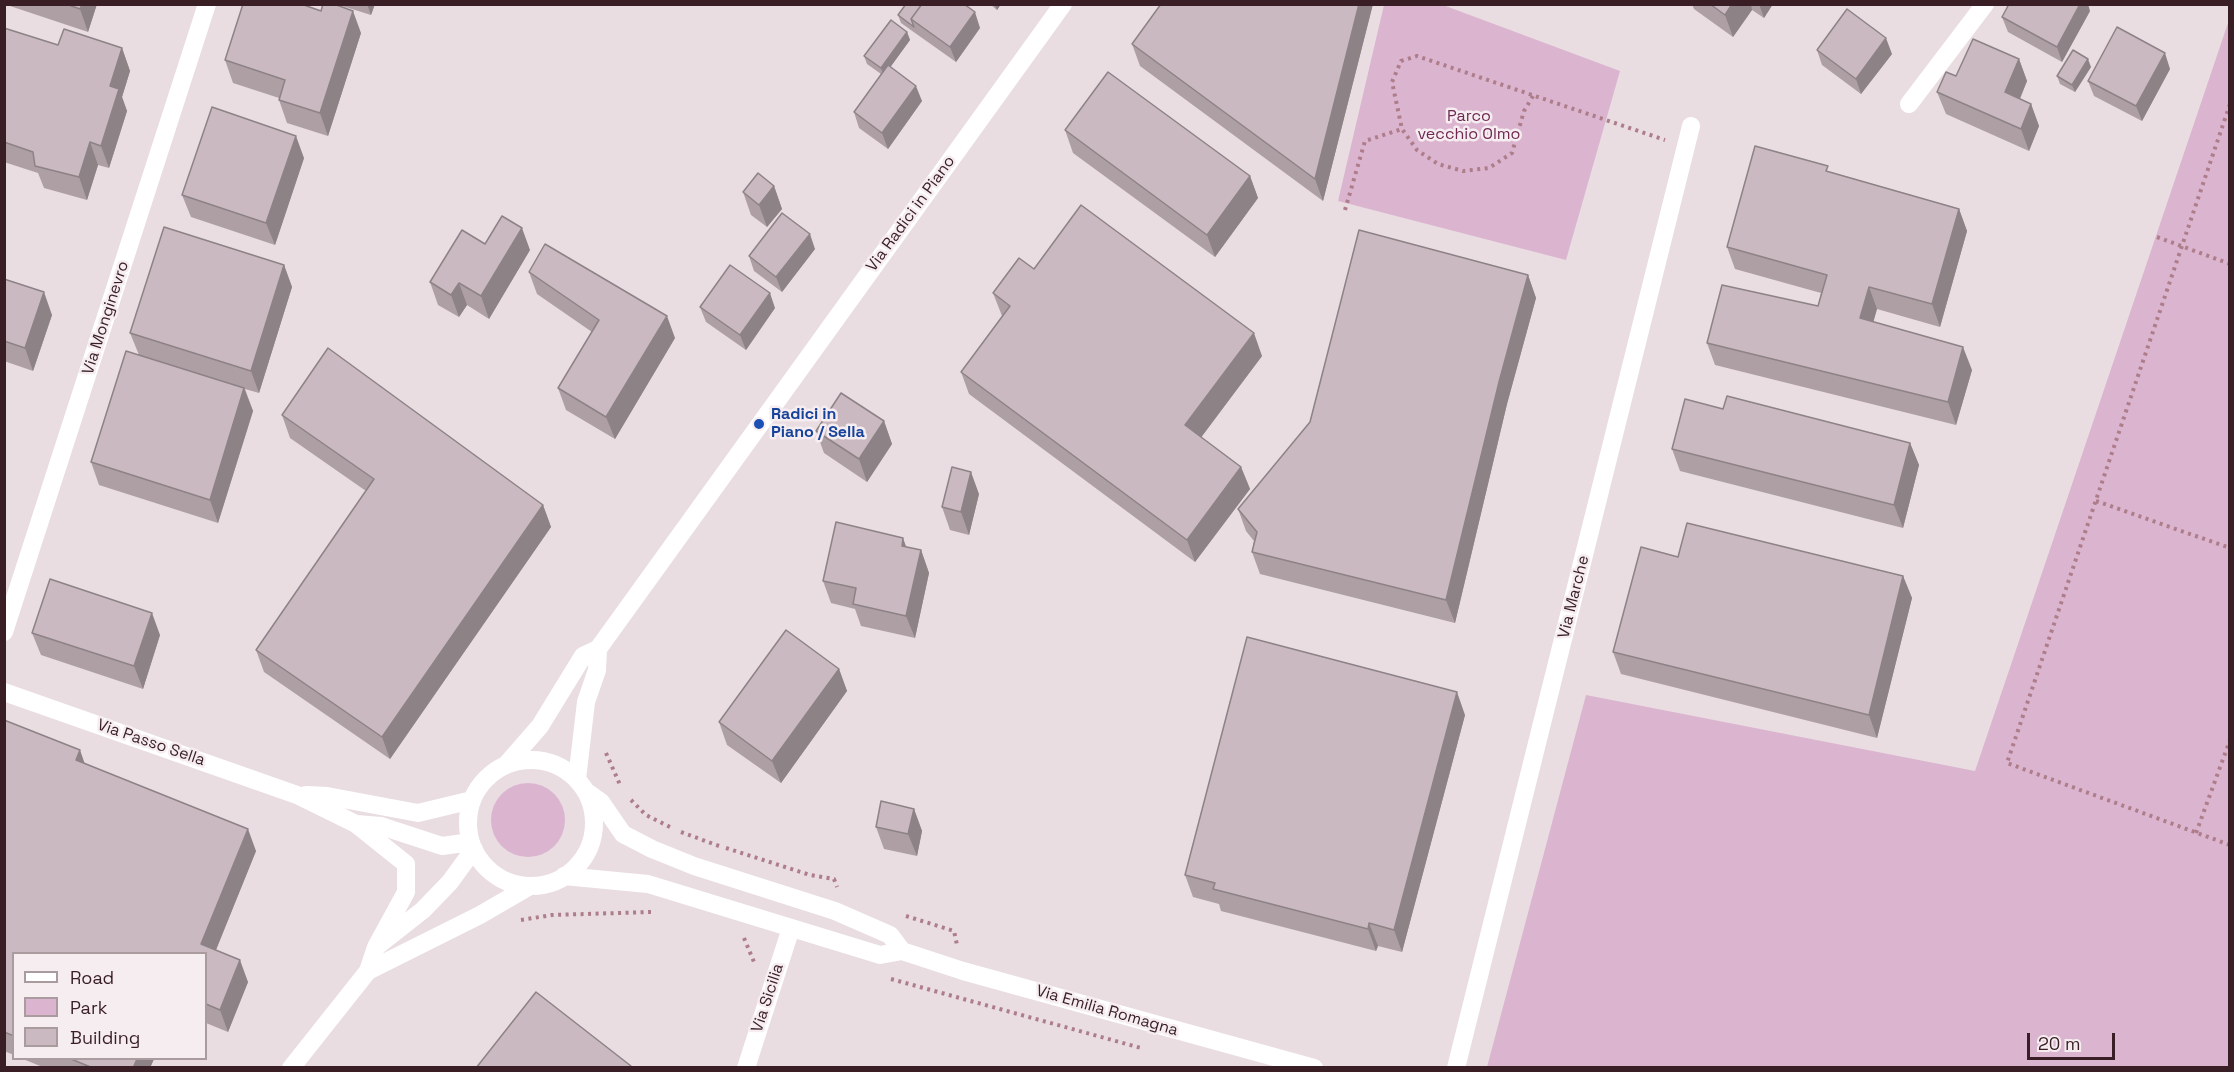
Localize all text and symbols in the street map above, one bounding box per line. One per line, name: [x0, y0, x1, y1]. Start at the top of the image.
park label: Parco vecchio Olmo: [1418, 107, 1520, 145]
street label: Via Radici in Piano: [863, 152, 959, 276]
street label: Via Monginevro: [79, 259, 133, 377]
place label: Radici in Piano / Sella: [771, 405, 865, 443]
marker: Radici in Piano / Sella: [752, 417, 766, 431]
street label: Via Marche: [1554, 554, 1594, 640]
street label: Via Passo Sella: [95, 716, 207, 770]
legend: [12, 952, 207, 1060]
street label: Via Sicilia: [748, 961, 788, 1035]
text: Road: [70, 966, 114, 989]
street label: Via Emilia Romagna: [1034, 982, 1180, 1040]
text: Park: [70, 996, 107, 1019]
scale bar: [2030, 1021, 2118, 1059]
text: Building: [70, 1026, 140, 1049]
text: 20 m: [2038, 1032, 2081, 1055]

